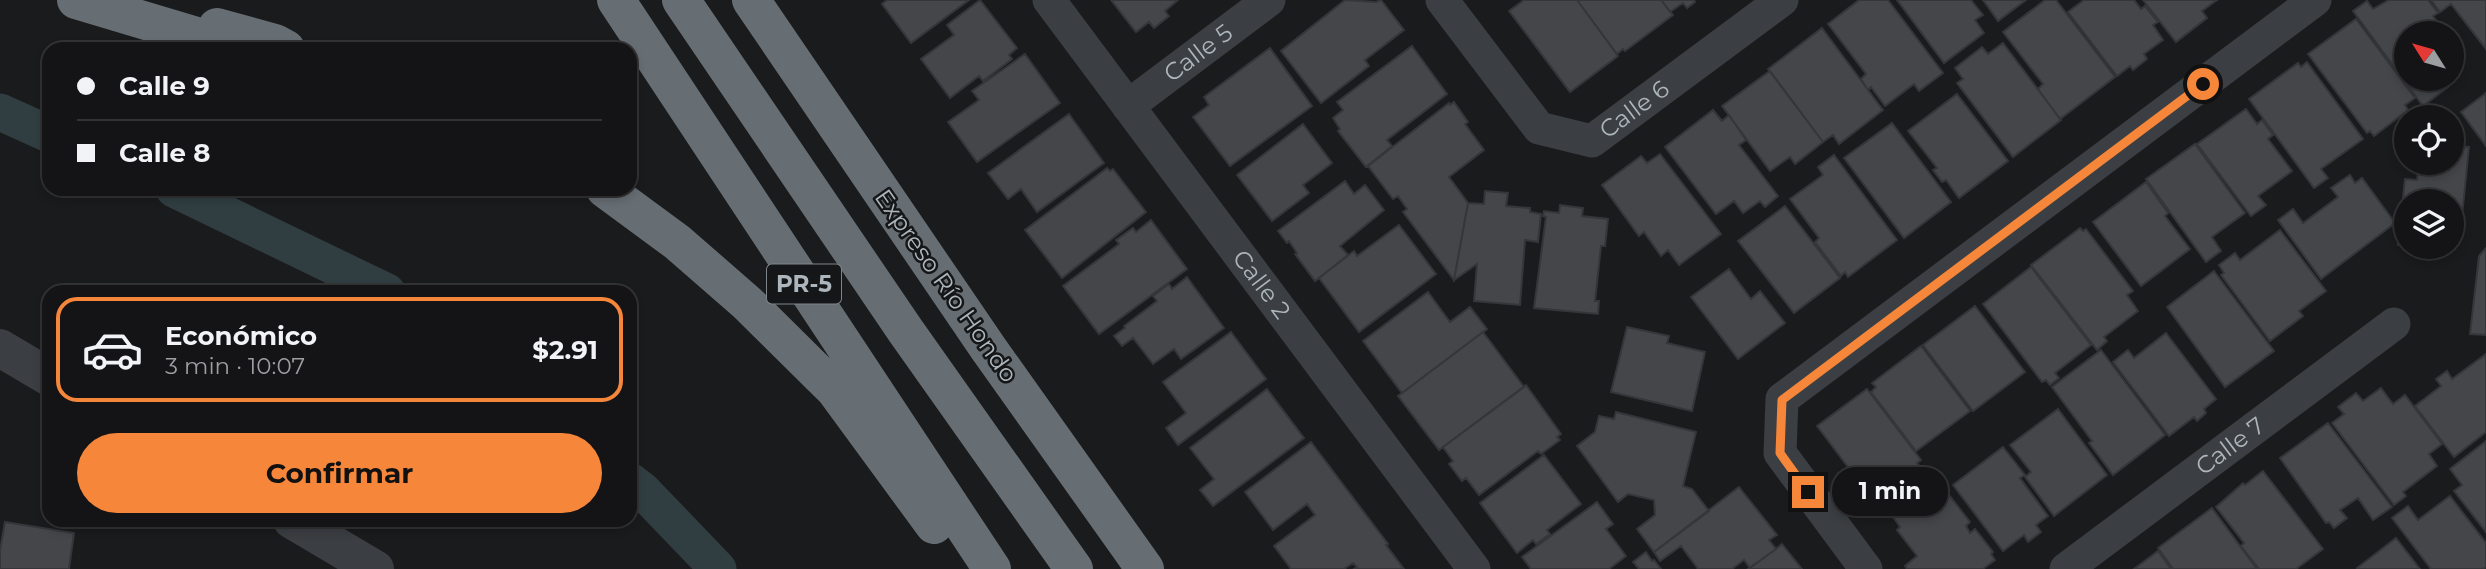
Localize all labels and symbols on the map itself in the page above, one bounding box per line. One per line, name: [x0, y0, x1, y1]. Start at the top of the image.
street label: Calle 5: [1158, 18, 1238, 88]
north arrow: [2394, 21, 2464, 91]
route start: [2187, 68, 2219, 100]
street label: Calle 6: [1594, 74, 1675, 144]
street label: Expreso Río Hondo: [869, 184, 1024, 388]
street label: Calle 2: [1227, 244, 1297, 324]
road number: PR-5: [767, 264, 841, 304]
street label: Calle 7: [2190, 411, 2270, 481]
callout: 1 min: [1832, 468, 1948, 516]
route end: [1792, 476, 1824, 508]

